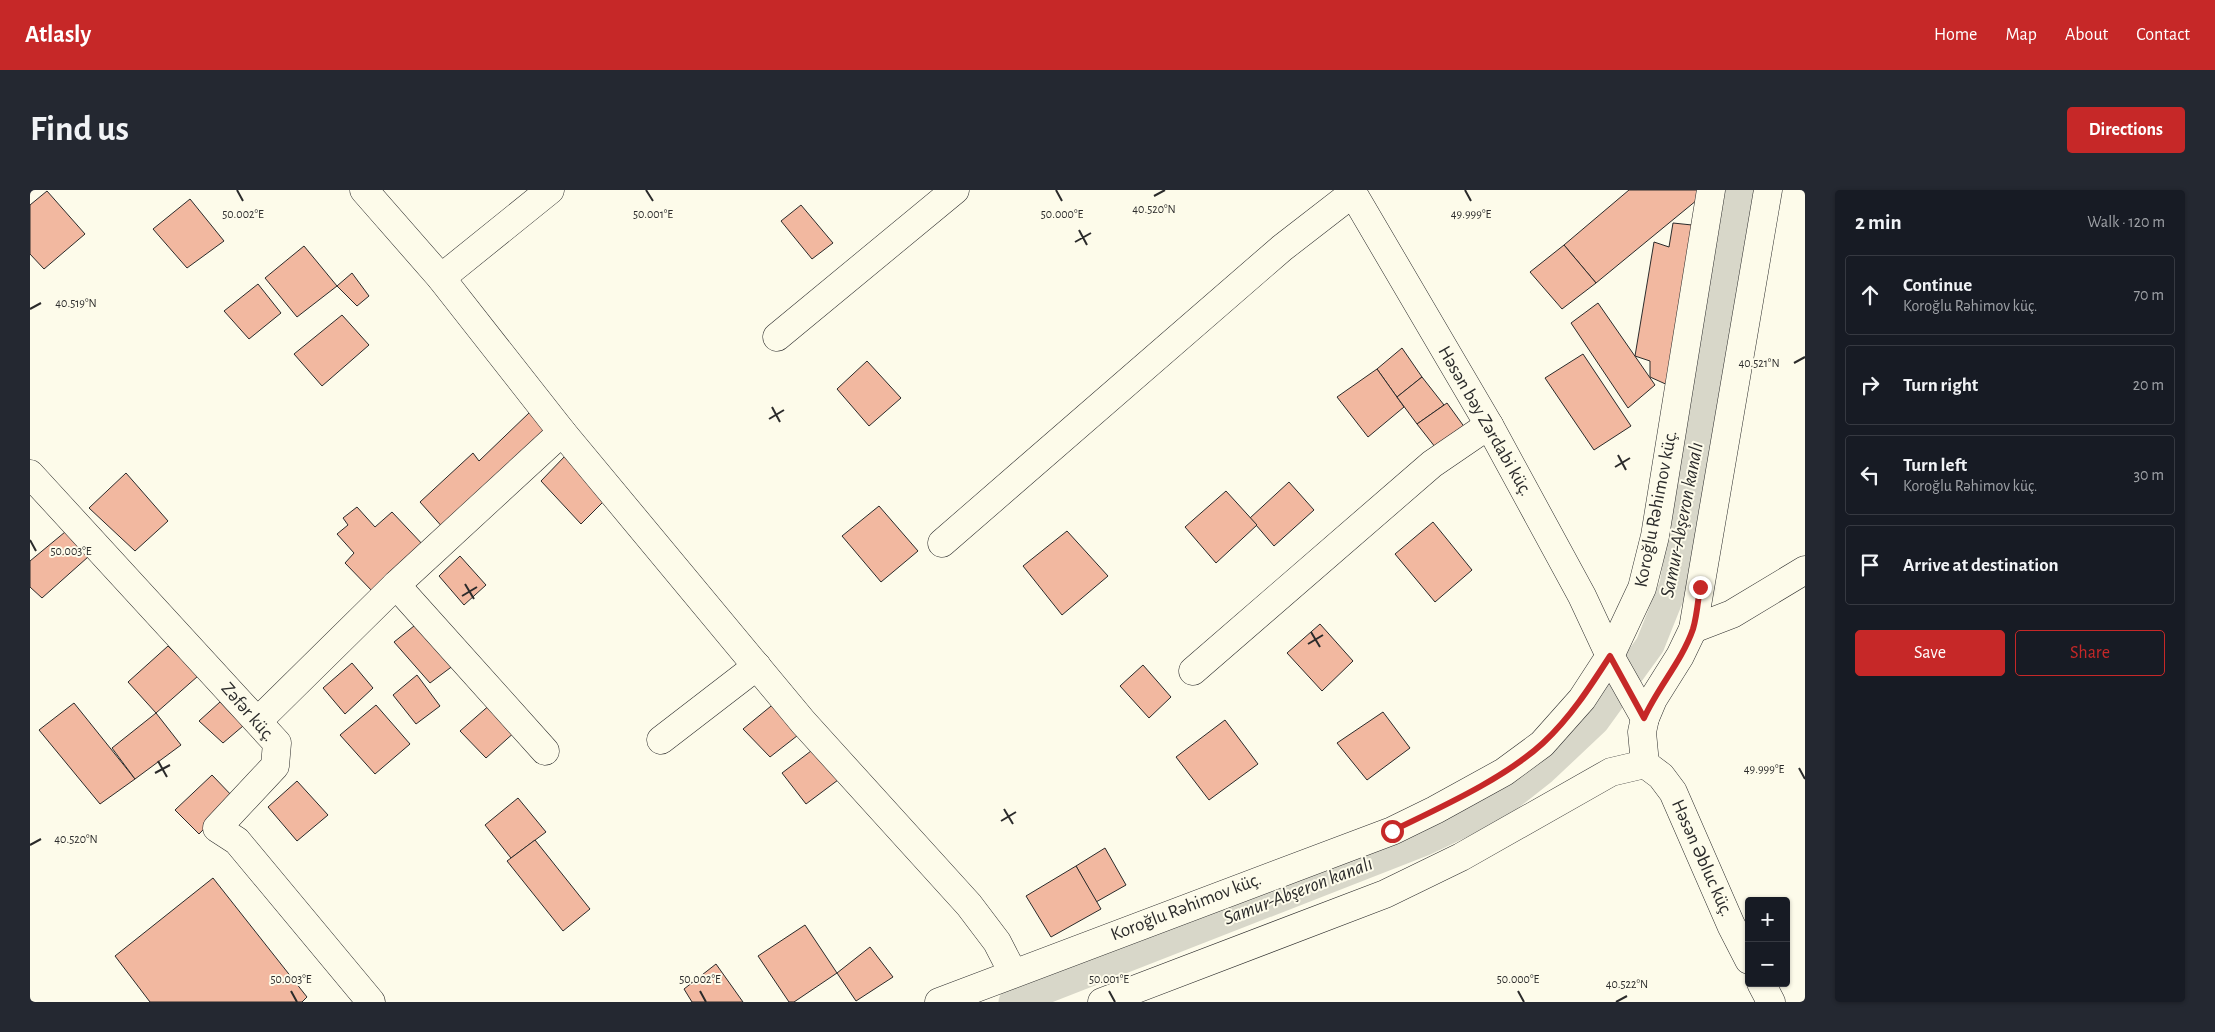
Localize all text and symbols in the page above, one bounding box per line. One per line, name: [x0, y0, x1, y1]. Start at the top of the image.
text: Atlasly: [25, 23, 91, 47]
text: Home: [1934, 26, 1977, 44]
text: Map: [2005, 26, 2037, 44]
text: About: [2065, 26, 2108, 44]
text: Contact: [2136, 26, 2190, 44]
button: Directions: [2067, 107, 2185, 153]
text: Find us: [30, 112, 129, 147]
text: 40.520°N: [1132, 203, 1176, 215]
text: 50.002°E: [222, 208, 264, 220]
text: 50.001°E: [633, 208, 673, 220]
text: 50.000°E: [1041, 208, 1083, 220]
text: 49.999°E: [1451, 208, 1491, 220]
text: 2 min: [1855, 212, 1902, 233]
text: Walk · 120 m: [2087, 214, 2165, 230]
text: Continue: [1903, 276, 1972, 295]
icon: ahead: [1856, 281, 1884, 309]
text: 70 m: [2133, 287, 2164, 303]
text: 40.519°N: [55, 297, 97, 309]
text: Koroğlu Rəhimov küç.: [1903, 298, 2037, 314]
street label: Həsən bəy Zərdabi küç.: [1434, 343, 1536, 499]
text: 40.521°N: [1738, 357, 1780, 369]
icon: right: [1856, 371, 1884, 399]
text: Turn right: [1903, 376, 1978, 395]
text: 20 m: [2133, 377, 2164, 393]
street label: Koroğlu Rəhimov küç.: [1631, 429, 1681, 589]
water label: Samur-Abşeron kanalı: [1657, 441, 1707, 599]
text: Turn left: [1903, 456, 1967, 475]
icon: left: [1856, 461, 1884, 489]
text: 30 m: [2134, 467, 2164, 483]
text: Koroğlu Rəhimov küç.: [1903, 478, 2037, 494]
text: 50.003°E: [50, 545, 92, 557]
icon: arrive: [1856, 551, 1884, 579]
text: Arrive at destination: [1903, 556, 2059, 575]
route end: [1689, 576, 1712, 599]
button: Save: [1855, 630, 2005, 676]
button: Share: [2015, 630, 2165, 676]
street label: Zəfər küç.: [217, 679, 279, 745]
text: 49.999°E: [1744, 763, 1784, 775]
street label: Həsən Əbluc küç.: [1668, 797, 1736, 919]
route start: [1381, 820, 1404, 843]
text: 40.520°N: [54, 833, 98, 845]
water label: Samur-Abşeron kanalı: [1221, 853, 1375, 929]
street label: Koroğlu Rəhimov küç.: [1108, 870, 1264, 944]
map controls: [1745, 897, 1790, 987]
button: +: [1745, 897, 1790, 942]
button: −: [1745, 942, 1790, 987]
text: 50.003°E: [270, 973, 312, 985]
text: 50.002°E: [679, 973, 721, 985]
text: 50.001°E: [1089, 973, 1129, 985]
text: 50.000°E: [1497, 973, 1539, 985]
text: 40.522°N: [1606, 978, 1648, 990]

